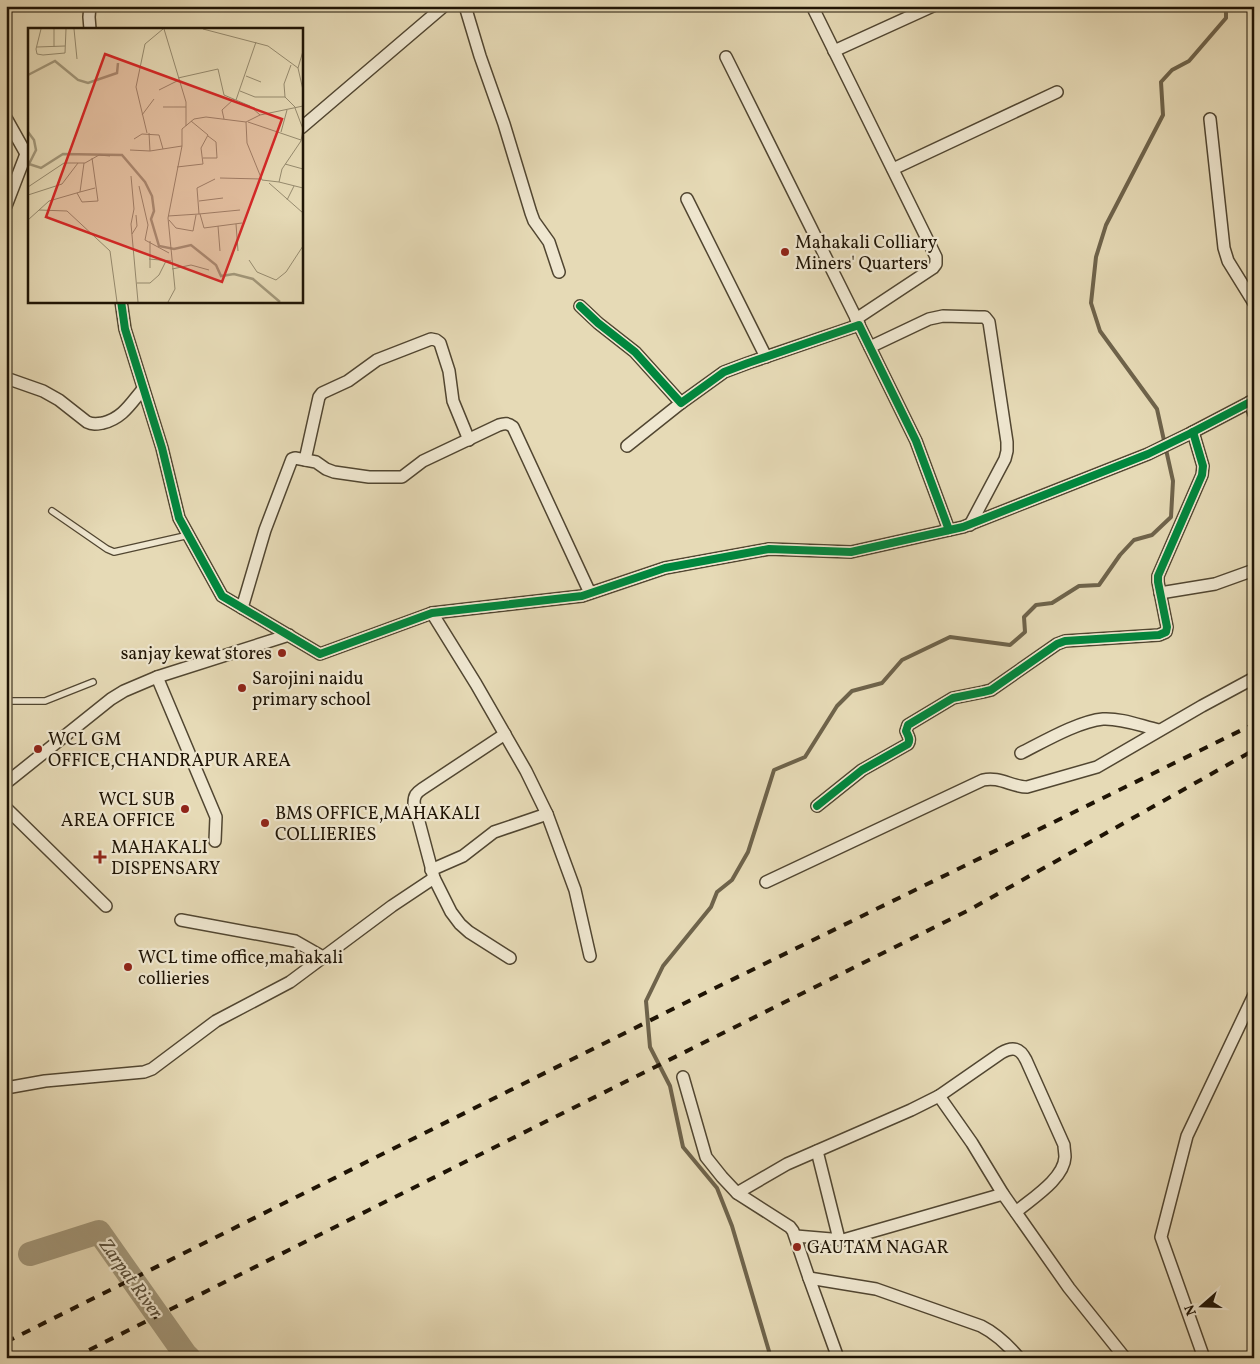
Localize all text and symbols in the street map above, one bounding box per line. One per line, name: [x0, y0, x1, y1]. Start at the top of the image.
inset map: [28, 28, 302, 302]
place label: Mahakali Colliary Miners' Quarters: [795, 231, 937, 277]
marker: Mahakali Colliary Miners' Quarters: [779, 246, 791, 258]
place label: sanjay kewat stores: [121, 642, 272, 667]
marker: sanjay kewat stores: [276, 647, 288, 659]
place label: Sarojini naidu primary school: [252, 667, 371, 713]
marker: Sarojini naidu primary school: [236, 682, 248, 694]
place label: WCL GM OFFICE,CHANDRAPUR AREA: [48, 728, 291, 774]
marker: WCL GM OFFICE,CHANDRAPUR AREA: [32, 743, 44, 755]
place label: WCL SUB AREA OFFICE: [61, 788, 175, 834]
place label: BMS OFFICE,MAHAKALI COLLIERIES: [275, 802, 480, 848]
marker: WCL SUB AREA OFFICE: [179, 803, 191, 815]
marker: BMS OFFICE,MAHAKALI COLLIERIES: [259, 817, 271, 829]
place label: MAHAKALI DISPENSARY: [111, 836, 220, 882]
marker: MAHAKALI DISPENSARY: [93, 850, 107, 864]
place label: WCL time office,mahakali collieries: [138, 946, 343, 992]
marker: WCL time office,mahakali collieries: [122, 961, 134, 973]
water label: Zarpat River: [92, 1233, 169, 1325]
place label: GAUTAM NAGAR: [807, 1236, 949, 1261]
marker: GAUTAM NAGAR: [791, 1241, 803, 1253]
north arrow: [1178, 1282, 1228, 1332]
text: N: [1181, 1302, 1202, 1318]

